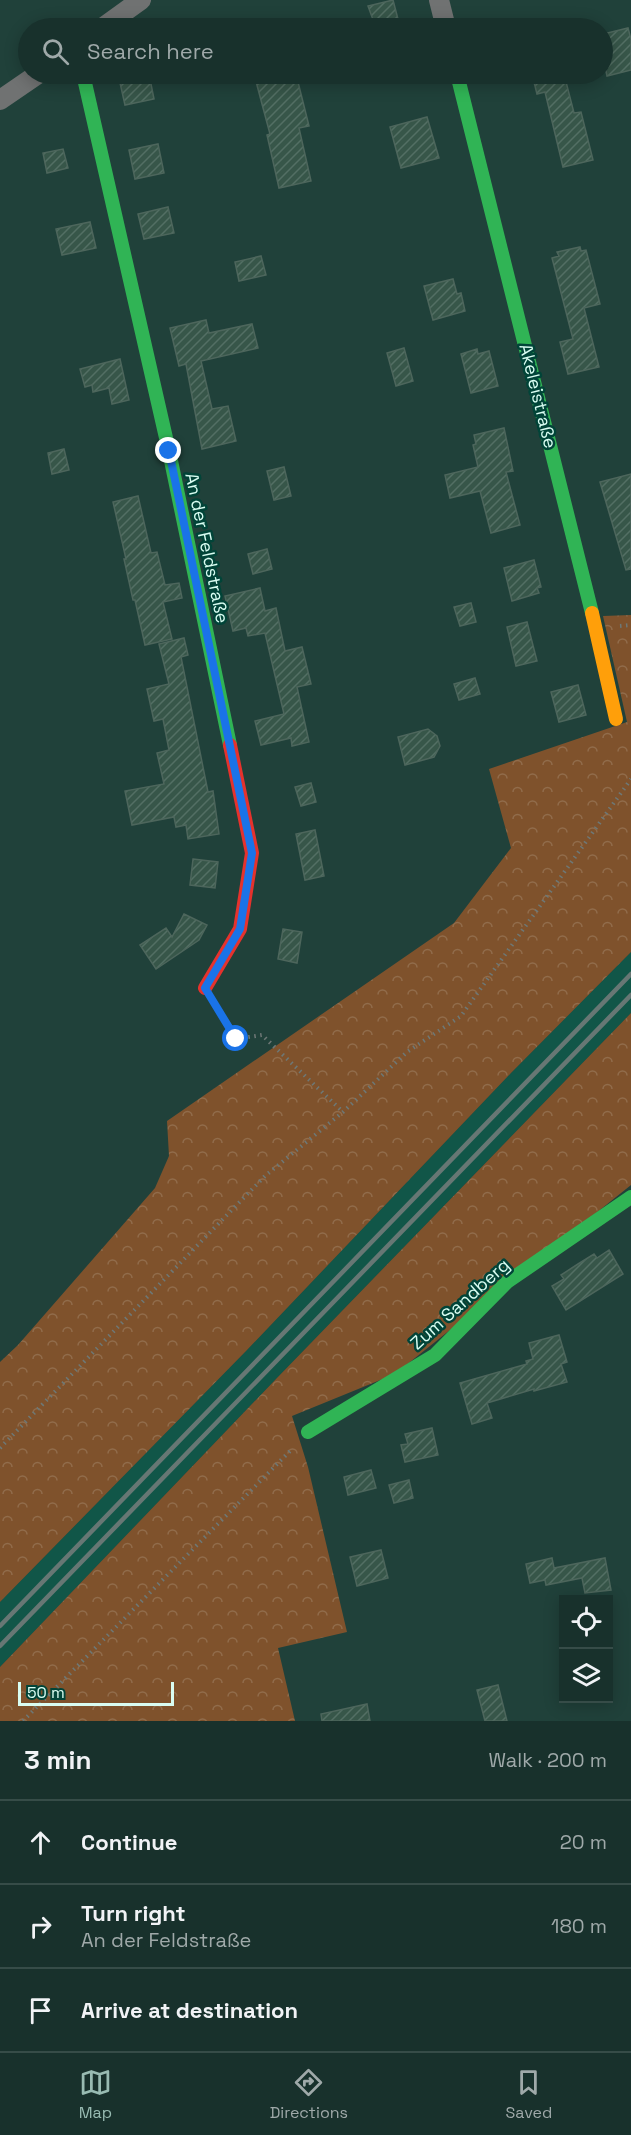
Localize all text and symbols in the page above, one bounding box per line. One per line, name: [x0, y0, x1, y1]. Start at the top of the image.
search box: [18, 18, 613, 84]
icon: search: [39, 35, 72, 68]
text: Search here: [87, 37, 214, 65]
street label: Akeleistraße: [514, 341, 563, 451]
route end: [155, 437, 181, 463]
street label: An der Feldstraße: [180, 471, 235, 625]
route start: [222, 1025, 248, 1051]
street label: Zum Sandberg: [405, 1253, 514, 1354]
map controls: [559, 1595, 613, 1703]
button: locate: [559, 1595, 613, 1649]
button: layers: [559, 1649, 613, 1703]
scale bar: [18, 1679, 174, 1706]
text: 50 m: [27, 1682, 65, 1703]
text: 3 min: [24, 1743, 92, 1777]
text: Walk · 200 m: [488, 1747, 607, 1773]
icon: ahead: [24, 1826, 57, 1859]
text: Continue: [81, 1828, 177, 1856]
text: 20 m: [560, 1829, 607, 1855]
text: Turn right: [81, 1899, 186, 1927]
icon: right: [24, 1910, 57, 1943]
text: 180 m: [551, 1913, 607, 1939]
text: An der Feldstraße: [81, 1927, 251, 1953]
icon: arrive: [24, 1994, 57, 2027]
text: Arrive at destination: [81, 1996, 298, 2024]
tab: Map: [79, 2066, 112, 2123]
tab: Directions: [270, 2066, 348, 2123]
tab: Saved: [506, 2066, 552, 2123]

